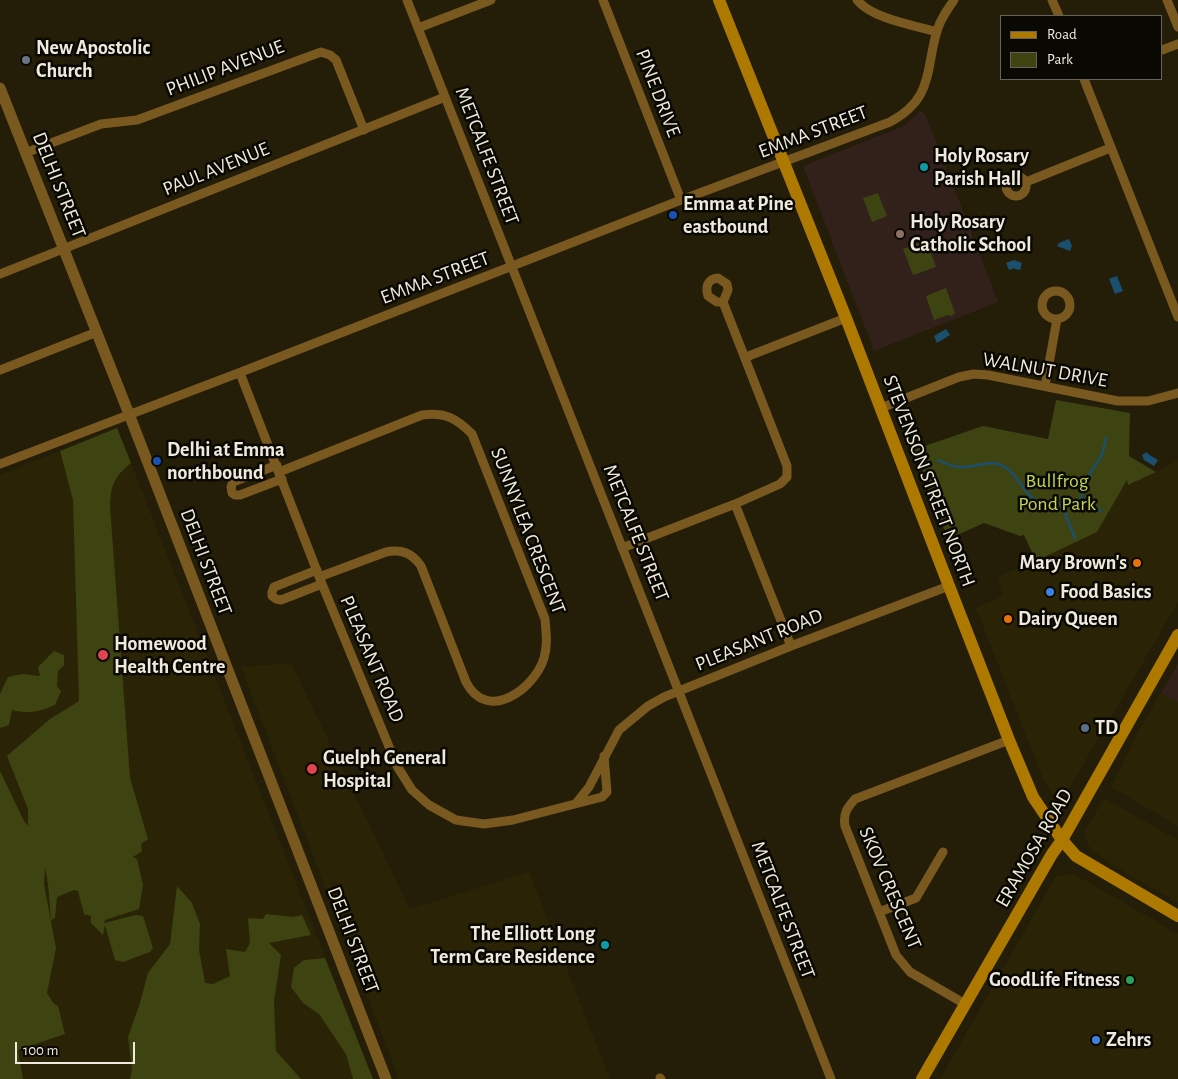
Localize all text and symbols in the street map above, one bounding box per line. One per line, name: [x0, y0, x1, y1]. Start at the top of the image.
legend: [1000, 15, 1163, 80]
text: Road: [1047, 27, 1077, 42]
street label: PHILIP AVENUE: [163, 34, 287, 102]
place label: New Apostolic Church: [36, 36, 150, 83]
street label: PINE DRIVE: [630, 46, 686, 140]
text: Park: [1047, 52, 1073, 67]
marker: New Apostolic Church: [20, 54, 32, 66]
street label: METCALFE STREET: [450, 84, 524, 228]
street label: EMMA STREET: [755, 100, 871, 164]
street label: DELHI STREET: [27, 128, 91, 242]
street label: PAUL AVENUE: [159, 137, 273, 201]
place label: Holy Rosary Parish Hall: [934, 144, 1029, 191]
marker: Holy Rosary Parish Hall: [918, 161, 930, 173]
place label: Emma at Pine eastbound: [683, 192, 793, 239]
marker: Emma at Pine eastbound: [667, 209, 679, 221]
place label: Holy Rosary Catholic School: [910, 210, 1031, 257]
marker: Holy Rosary Catholic School: [894, 228, 906, 240]
street label: EMMA STREET: [377, 246, 493, 310]
street label: WALNUT DRIVE: [981, 347, 1109, 393]
street label: STEVENSON STREET NORTH: [878, 372, 980, 590]
place label: Delhi at Emma northbound: [167, 438, 285, 485]
street label: SUNNYLEA CRESCENT: [485, 444, 571, 618]
marker: Delhi at Emma northbound: [151, 455, 163, 467]
street label: METCALFE STREET: [598, 461, 674, 605]
park label: Bullfrog Pond Park: [1018, 469, 1096, 516]
street label: DELHI STREET: [175, 505, 237, 619]
place label: Mary Brown's: [1019, 551, 1127, 575]
marker: Mary Brown's: [1131, 557, 1143, 569]
place label: Food Basics: [1060, 580, 1151, 604]
marker: Food Basics: [1044, 586, 1056, 598]
street label: PLEASANT ROAD: [335, 592, 409, 726]
street label: PLEASANT ROAD: [692, 604, 826, 676]
place label: Dairy Queen: [1018, 607, 1118, 631]
marker: Dairy Queen: [1002, 613, 1014, 625]
place label: Homewood Health Centre: [114, 632, 225, 679]
marker: Homewood Health Centre: [96, 648, 110, 662]
place label: TD: [1095, 716, 1118, 740]
marker: TD: [1079, 722, 1091, 734]
place label: Guelph General Hospital: [323, 746, 446, 793]
marker: Guelph General Hospital: [305, 762, 319, 776]
street label: ERAMOSA ROAD: [990, 784, 1078, 912]
street label: SKOV CRESCENT: [853, 823, 927, 953]
street label: METCALFE STREET: [746, 838, 820, 982]
street label: DELHI STREET: [322, 883, 384, 997]
place label: The Elliott Long Term Care Residence: [430, 922, 595, 969]
marker: The Elliott Long Term Care Residence: [599, 939, 611, 951]
place label: GoodLife Fitness: [989, 968, 1120, 992]
marker: GoodLife Fitness: [1124, 974, 1136, 986]
place label: Zehrs: [1106, 1028, 1151, 1052]
scale bar: [18, 1032, 138, 1064]
marker: Zehrs: [1090, 1034, 1102, 1046]
text: 100 m: [23, 1043, 58, 1058]

